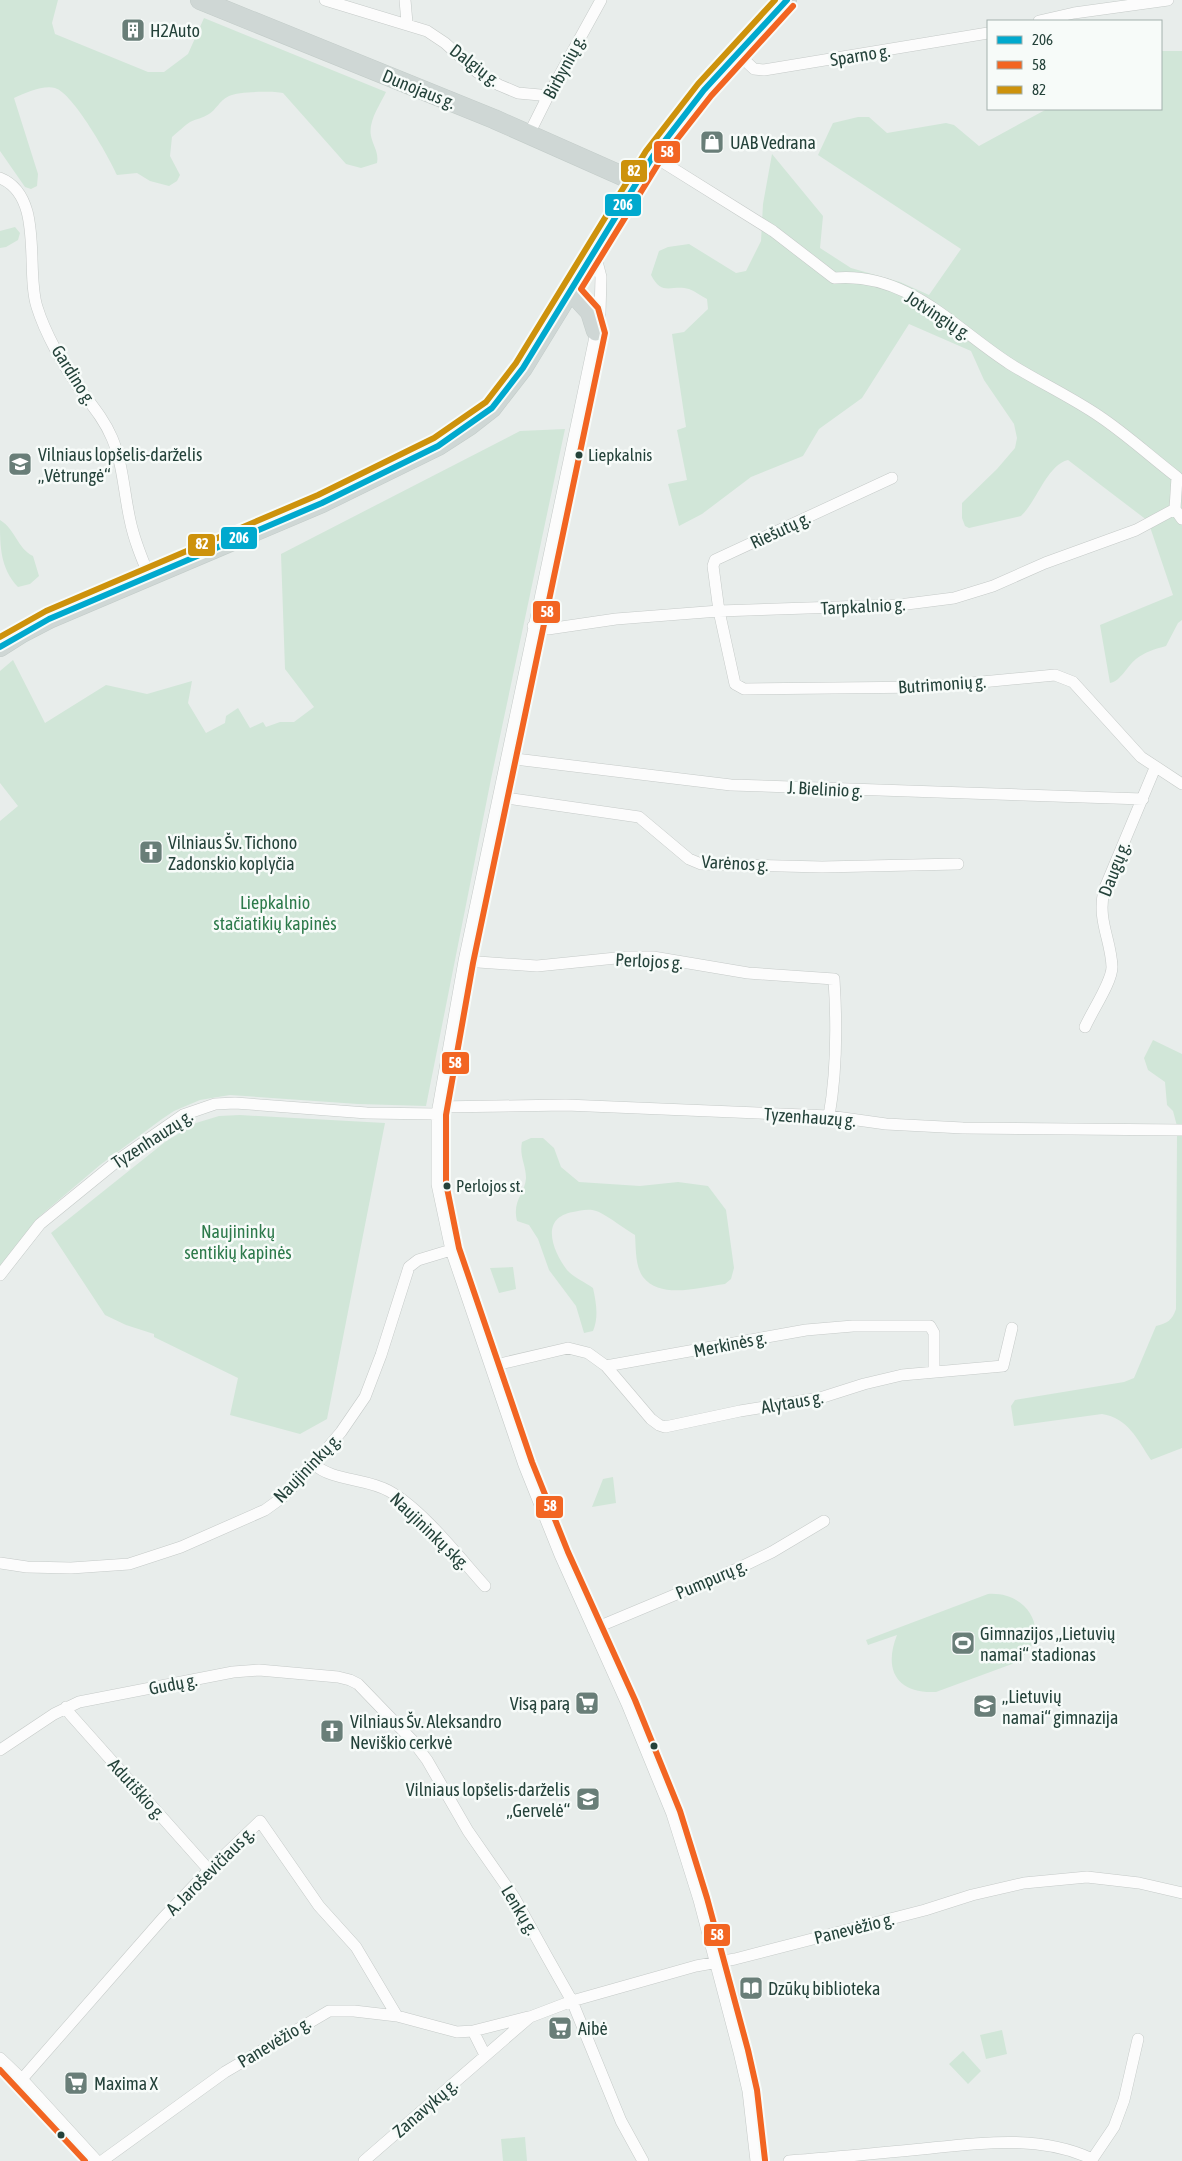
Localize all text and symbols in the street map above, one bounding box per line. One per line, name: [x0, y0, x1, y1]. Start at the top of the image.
building icon: H2Auto: [120, 17, 146, 43]
place label: H2Auto: [150, 20, 200, 41]
legend: [987, 20, 1162, 110]
text: 206: [1032, 31, 1053, 48]
street label: Birbynių g.: [539, 32, 589, 102]
street label: Dalgių g.: [446, 39, 504, 91]
street label: Sparno g.: [829, 40, 891, 70]
text: 58: [1032, 56, 1046, 73]
street label: Dunojaus g.: [379, 65, 459, 113]
text: 82: [1032, 81, 1046, 98]
shop icon: UAB Vedrana: [699, 129, 725, 155]
place label: UAB Vedrana: [730, 132, 816, 153]
line badge: 58: [653, 140, 681, 164]
text: 58: [660, 144, 674, 160]
line badge: 82: [620, 159, 648, 183]
text: 82: [627, 163, 641, 179]
line badge: 206: [604, 193, 642, 217]
text: 206: [613, 197, 633, 213]
street label: Jotvingių g.: [901, 286, 975, 344]
street label: Gardino g.: [47, 341, 101, 409]
place label: Vilniaus lopšelis-darželis „Vėtrungė“: [38, 444, 202, 486]
place label: Liepkalnis: [588, 445, 652, 465]
marker: Liepkalnis: [574, 450, 584, 460]
school or university icon: Vilniaus lopšelis-darželis „Vėtrungė“: [7, 451, 33, 477]
street label: Riešutų g.: [747, 507, 813, 553]
line badge: 206: [220, 526, 258, 550]
text: 206: [229, 530, 249, 546]
line badge: 82: [187, 533, 216, 557]
text: 82: [195, 536, 209, 552]
street label: Tarpkalnio g.: [820, 593, 906, 619]
line badge: 58: [532, 600, 561, 624]
text: 58: [540, 604, 554, 620]
street label: Butrimonių g.: [897, 670, 987, 698]
street label: J. Bielinio g.: [787, 777, 863, 801]
place label: Vilniaus Šv. Tichono Zadonskio koplyčia: [168, 832, 297, 874]
church icon: Vilniaus Šv. Tichono Zadonskio koplyčia: [138, 839, 164, 865]
street label: Daugų g.: [1094, 839, 1134, 899]
street label: Varėnos g.: [701, 851, 769, 875]
park label: Liepkalnio stačiatikių kapinės: [213, 892, 337, 934]
street label: Perlojos g.: [615, 949, 683, 973]
line badge: 58: [441, 1051, 470, 1075]
text: 58: [448, 1055, 462, 1071]
street label: Tyzenhauzų g.: [763, 1103, 857, 1131]
street label: Tyzenhauzų g.: [108, 1105, 196, 1173]
place label: Perlojos st.: [456, 1176, 523, 1196]
marker: Perlojos st.: [442, 1181, 452, 1191]
park label: Naujininkų sentikių kapinės: [184, 1221, 292, 1263]
street label: Merkinės g.: [692, 1327, 768, 1361]
street label: Alytaus g.: [759, 1386, 825, 1418]
street label: Naujininkų g.: [269, 1429, 345, 1507]
street label: Naujininkų skg.: [386, 1488, 474, 1574]
line badge: 58: [535, 1495, 564, 1519]
text: 58: [543, 1498, 557, 1514]
street label: Pumpurų g.: [672, 1555, 750, 1603]
place label: Gimnazijos „Lietuvių namai“ stadionas: [980, 1623, 1115, 1665]
sports icon: Gimnazijos „Lietuvių namai“ stadionas: [950, 1630, 976, 1656]
street label: Gudų g.: [147, 1669, 199, 1699]
place label: „Lietuvių namai“ gimnazija: [1002, 1686, 1118, 1728]
supermarket icon: Visą parą: [574, 1690, 600, 1716]
place label: Visą parą: [510, 1693, 570, 1714]
school or university icon: „Lietuvių namai“ gimnazija: [972, 1693, 998, 1719]
place label: Vilniaus Šv. Aleksandro Neviškio cerkvė: [350, 1711, 502, 1753]
church icon: Vilniaus Šv. Aleksandro Neviškio cerkvė: [319, 1718, 345, 1744]
unlabelled marker: [649, 1741, 659, 1751]
street label: Adutiškio g.: [104, 1754, 170, 1824]
place label: Vilniaus lopšelis-darželis „Gervelė“: [406, 1779, 570, 1821]
school or university icon: Vilniaus lopšelis-darželis „Gervelė“: [575, 1786, 601, 1812]
street label: A. Jaroševičiaus g.: [162, 1823, 258, 1919]
street label: Lenkų g.: [497, 1881, 543, 1939]
street label: Panevėžio g.: [812, 1908, 896, 1948]
line badge: 58: [703, 1923, 731, 1947]
text: 58: [710, 1927, 724, 1943]
library icon: Dzūkų biblioteka: [738, 1975, 764, 2001]
place label: Dzūkų biblioteka: [768, 1978, 880, 1999]
street label: Panevėžio g.: [234, 2012, 314, 2072]
supermarket icon: Aibė: [547, 2015, 573, 2041]
place label: Aibė: [578, 2018, 608, 2039]
supermarket icon: Maxima X: [63, 2070, 89, 2096]
place label: Maxima X: [94, 2073, 159, 2094]
street label: Zanavykų g.: [389, 2074, 461, 2142]
unlabelled marker: [56, 2130, 66, 2140]

